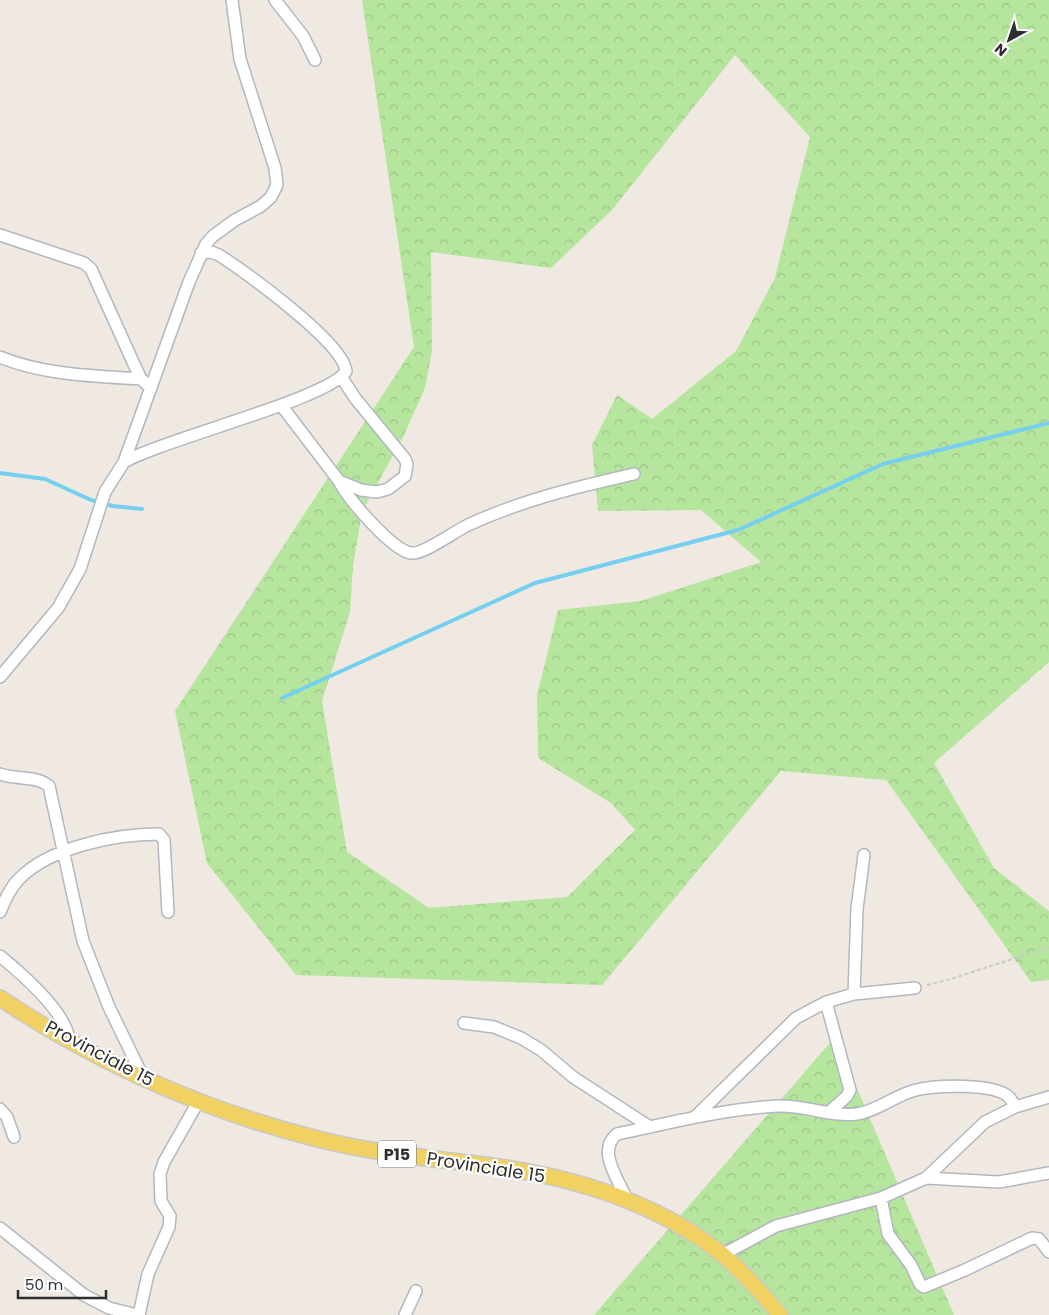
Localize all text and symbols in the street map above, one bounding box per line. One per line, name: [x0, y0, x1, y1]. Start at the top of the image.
north arrow: [984, 15, 1034, 65]
text: N: [990, 39, 1011, 61]
street label: Provinciale 15: [41, 1014, 159, 1092]
road number: P15: [378, 1140, 416, 1168]
street label: Provinciale 15: [425, 1145, 547, 1189]
scale bar: [18, 1268, 105, 1300]
text: 50 m: [25, 1274, 63, 1295]

